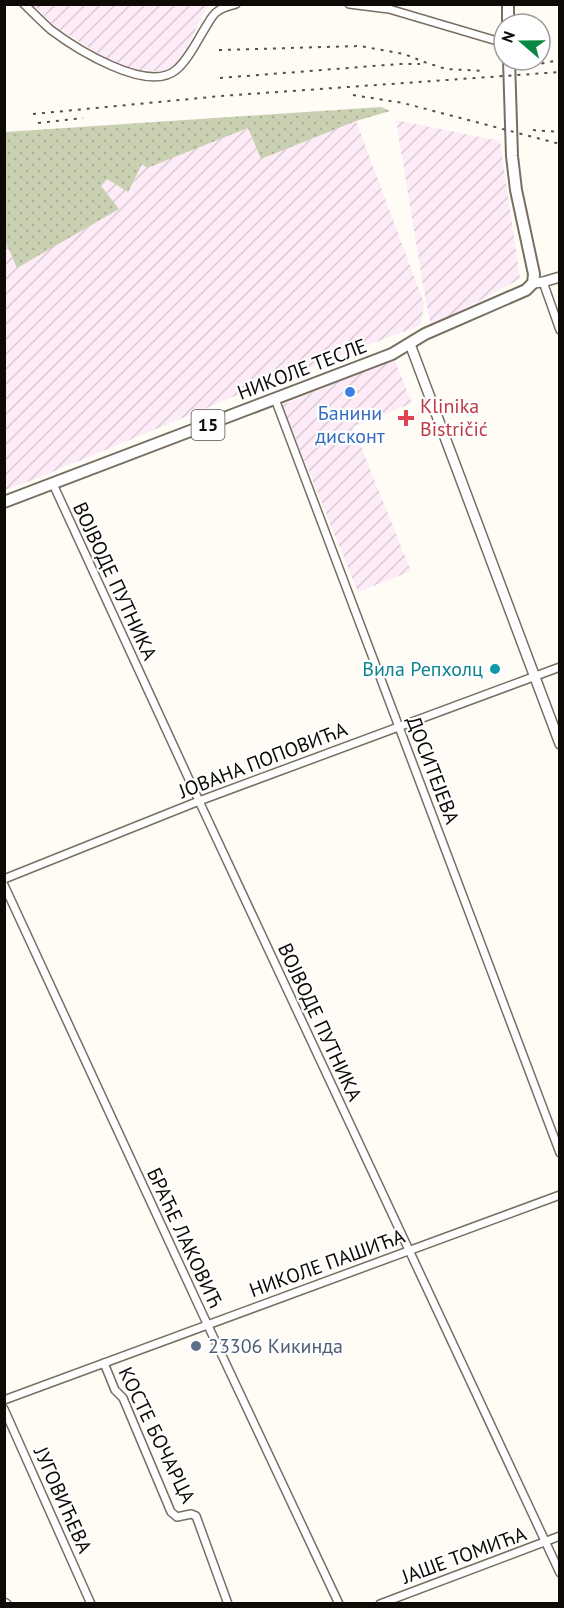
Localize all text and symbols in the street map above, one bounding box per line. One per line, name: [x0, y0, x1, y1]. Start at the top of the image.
north arrow: [492, 12, 552, 72]
text: N: [497, 29, 519, 45]
street label: НИКОЛЕ ТЕСЛЕ: [234, 332, 370, 406]
marker: Банини дисконт: [343, 385, 357, 399]
place label: Klinika Bistričić: [420, 393, 488, 442]
place label: Банини дисконт: [315, 400, 385, 449]
marker: Klinika Bistričić: [397, 409, 415, 427]
road number: 15: [192, 410, 224, 440]
street label: ВОЈВОДЕ ПУТНИКА: [67, 498, 163, 665]
place label: Вила Репхолц: [362, 656, 483, 682]
marker: Вила Репхолц: [488, 662, 502, 676]
street label: ДОСИТЕЈЕВА: [401, 712, 466, 828]
street label: ЈОВАНА ПОПОВИЋА: [174, 716, 351, 804]
street label: ВОЈВОДЕ ПУТНИКА: [272, 939, 368, 1106]
street label: БРАЋЕ ЛАКОВИЋ: [141, 1164, 229, 1312]
street label: НИКОЛЕ ПАШИЋА: [246, 1223, 409, 1303]
place label: 23306 Кикинда: [208, 1333, 343, 1359]
marker: 23306 Кикинда: [189, 1339, 203, 1353]
street label: КОСТЕ БОЧАРЦА: [113, 1362, 201, 1508]
street label: ЈУГОВИЋЕВА: [28, 1442, 98, 1557]
street label: ЈАШЕ ТОМИЋА: [397, 1520, 530, 1590]

